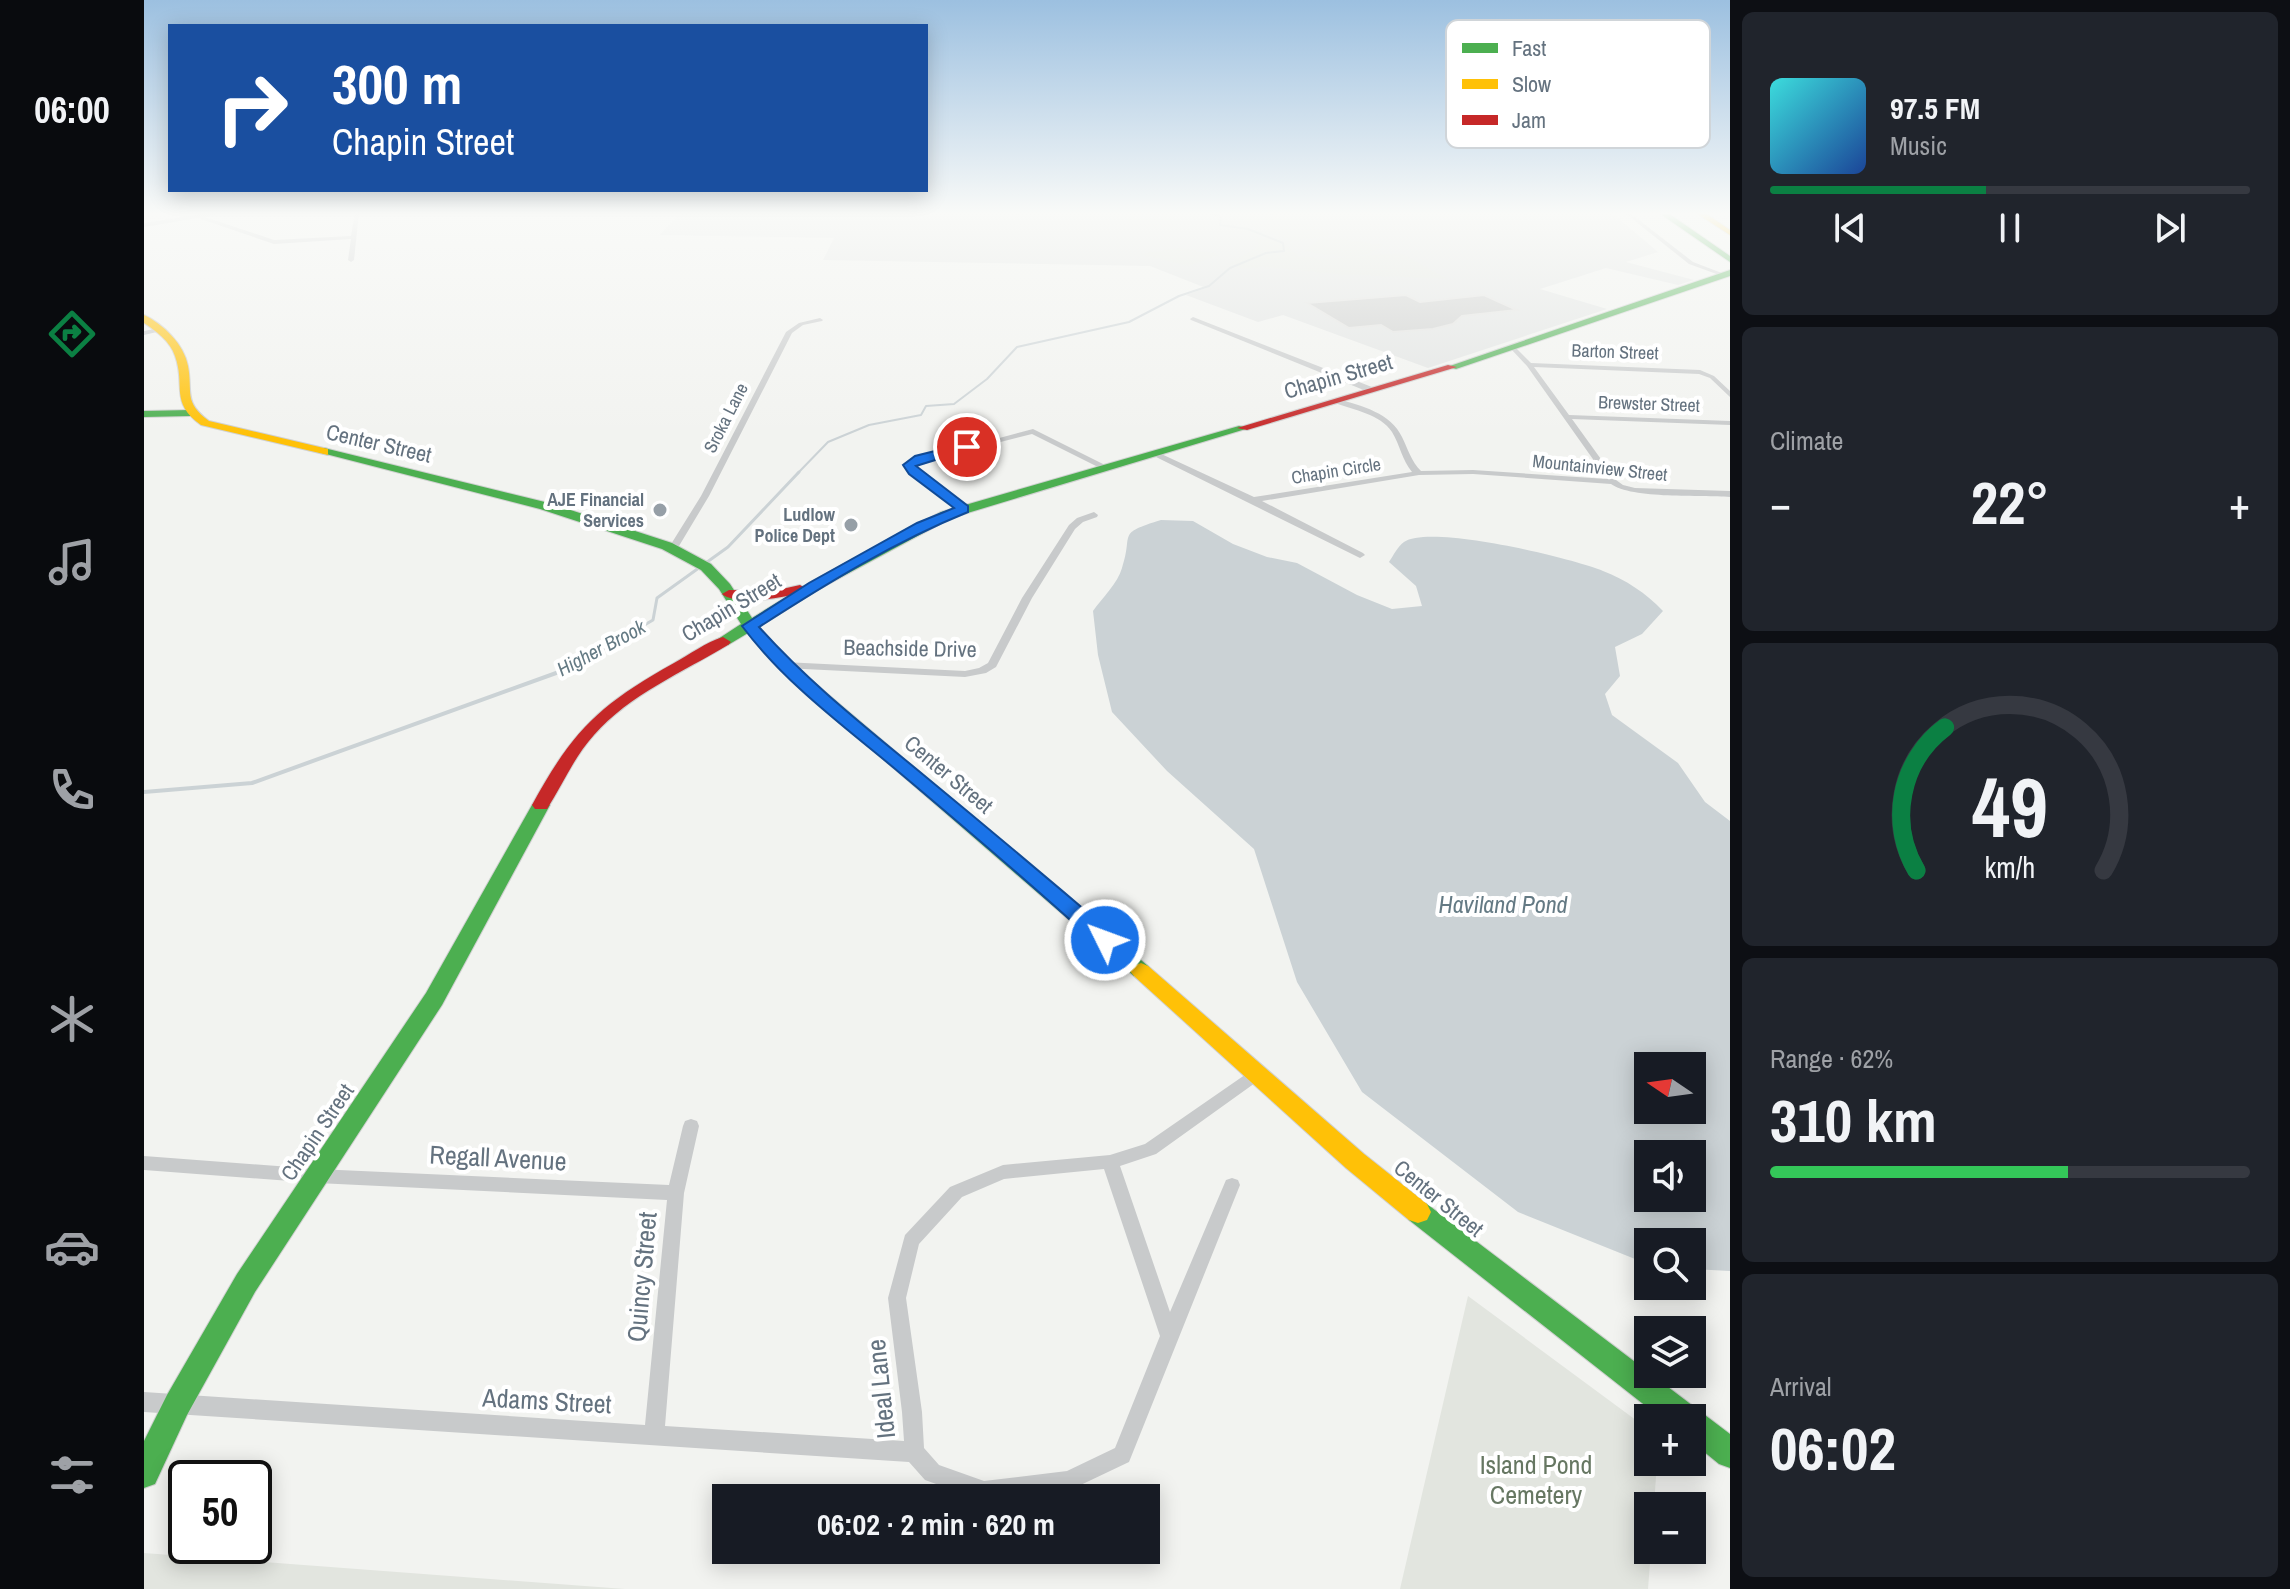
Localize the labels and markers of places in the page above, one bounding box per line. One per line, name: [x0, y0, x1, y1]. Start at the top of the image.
pin: [933, 413, 1001, 481]
place label: AJE Financial Services: [547, 487, 644, 533]
marker: AJE Financial Services: [651, 501, 669, 519]
place label: Ludlow Police Dept: [755, 502, 836, 548]
marker: Ludlow Police Dept: [842, 516, 860, 534]

